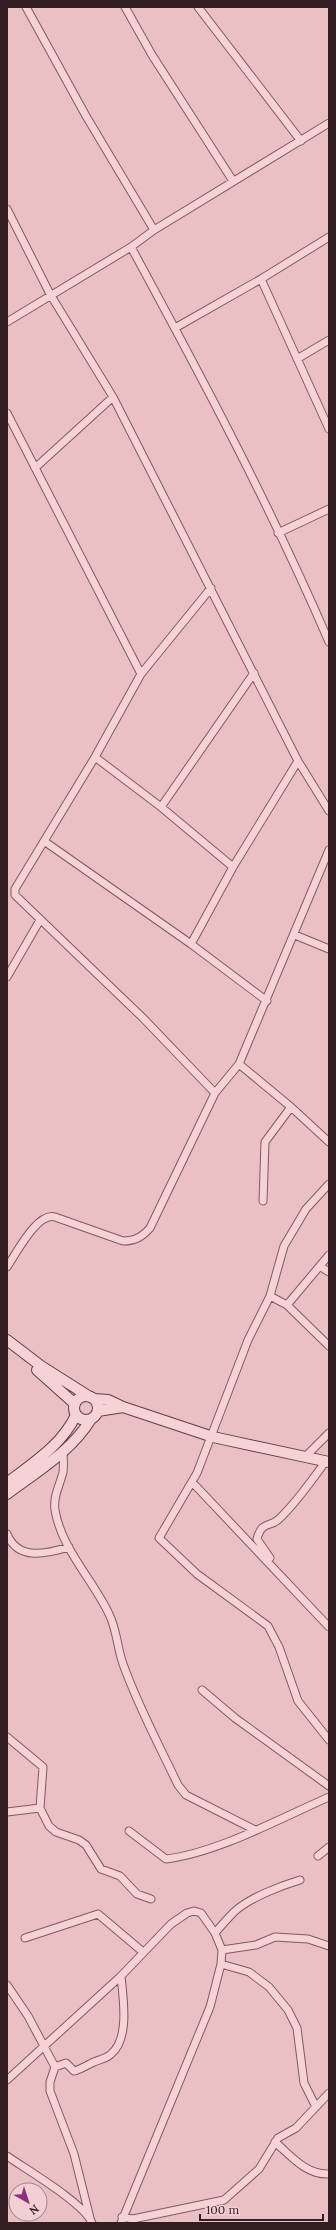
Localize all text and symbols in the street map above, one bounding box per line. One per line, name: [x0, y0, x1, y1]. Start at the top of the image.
north arrow: [8, 2182, 48, 2222]
scale bar: [200, 2196, 323, 2222]
text: N: [26, 2202, 42, 2218]
text: 100 m: [206, 2202, 239, 2217]

